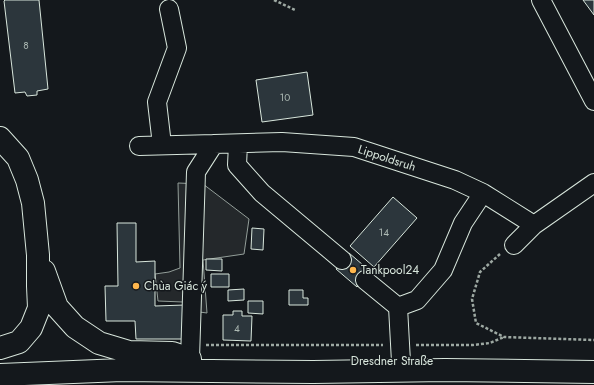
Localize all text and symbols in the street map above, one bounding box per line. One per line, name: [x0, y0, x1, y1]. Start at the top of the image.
house number: 8: [23, 38, 29, 53]
house number: 10: [280, 90, 290, 105]
street label: Lippoldsruh: [356, 140, 418, 176]
house number: 14: [379, 225, 389, 240]
place label: Tankpool24: [361, 261, 419, 279]
marker: Tankpool24: [348, 265, 358, 275]
place label: Chùa Giác ý: [144, 277, 208, 295]
marker: Chùa Giác ý: [131, 281, 141, 291]
house number: 4: [234, 321, 240, 336]
street label: Dresdner Straße: [351, 352, 433, 370]

